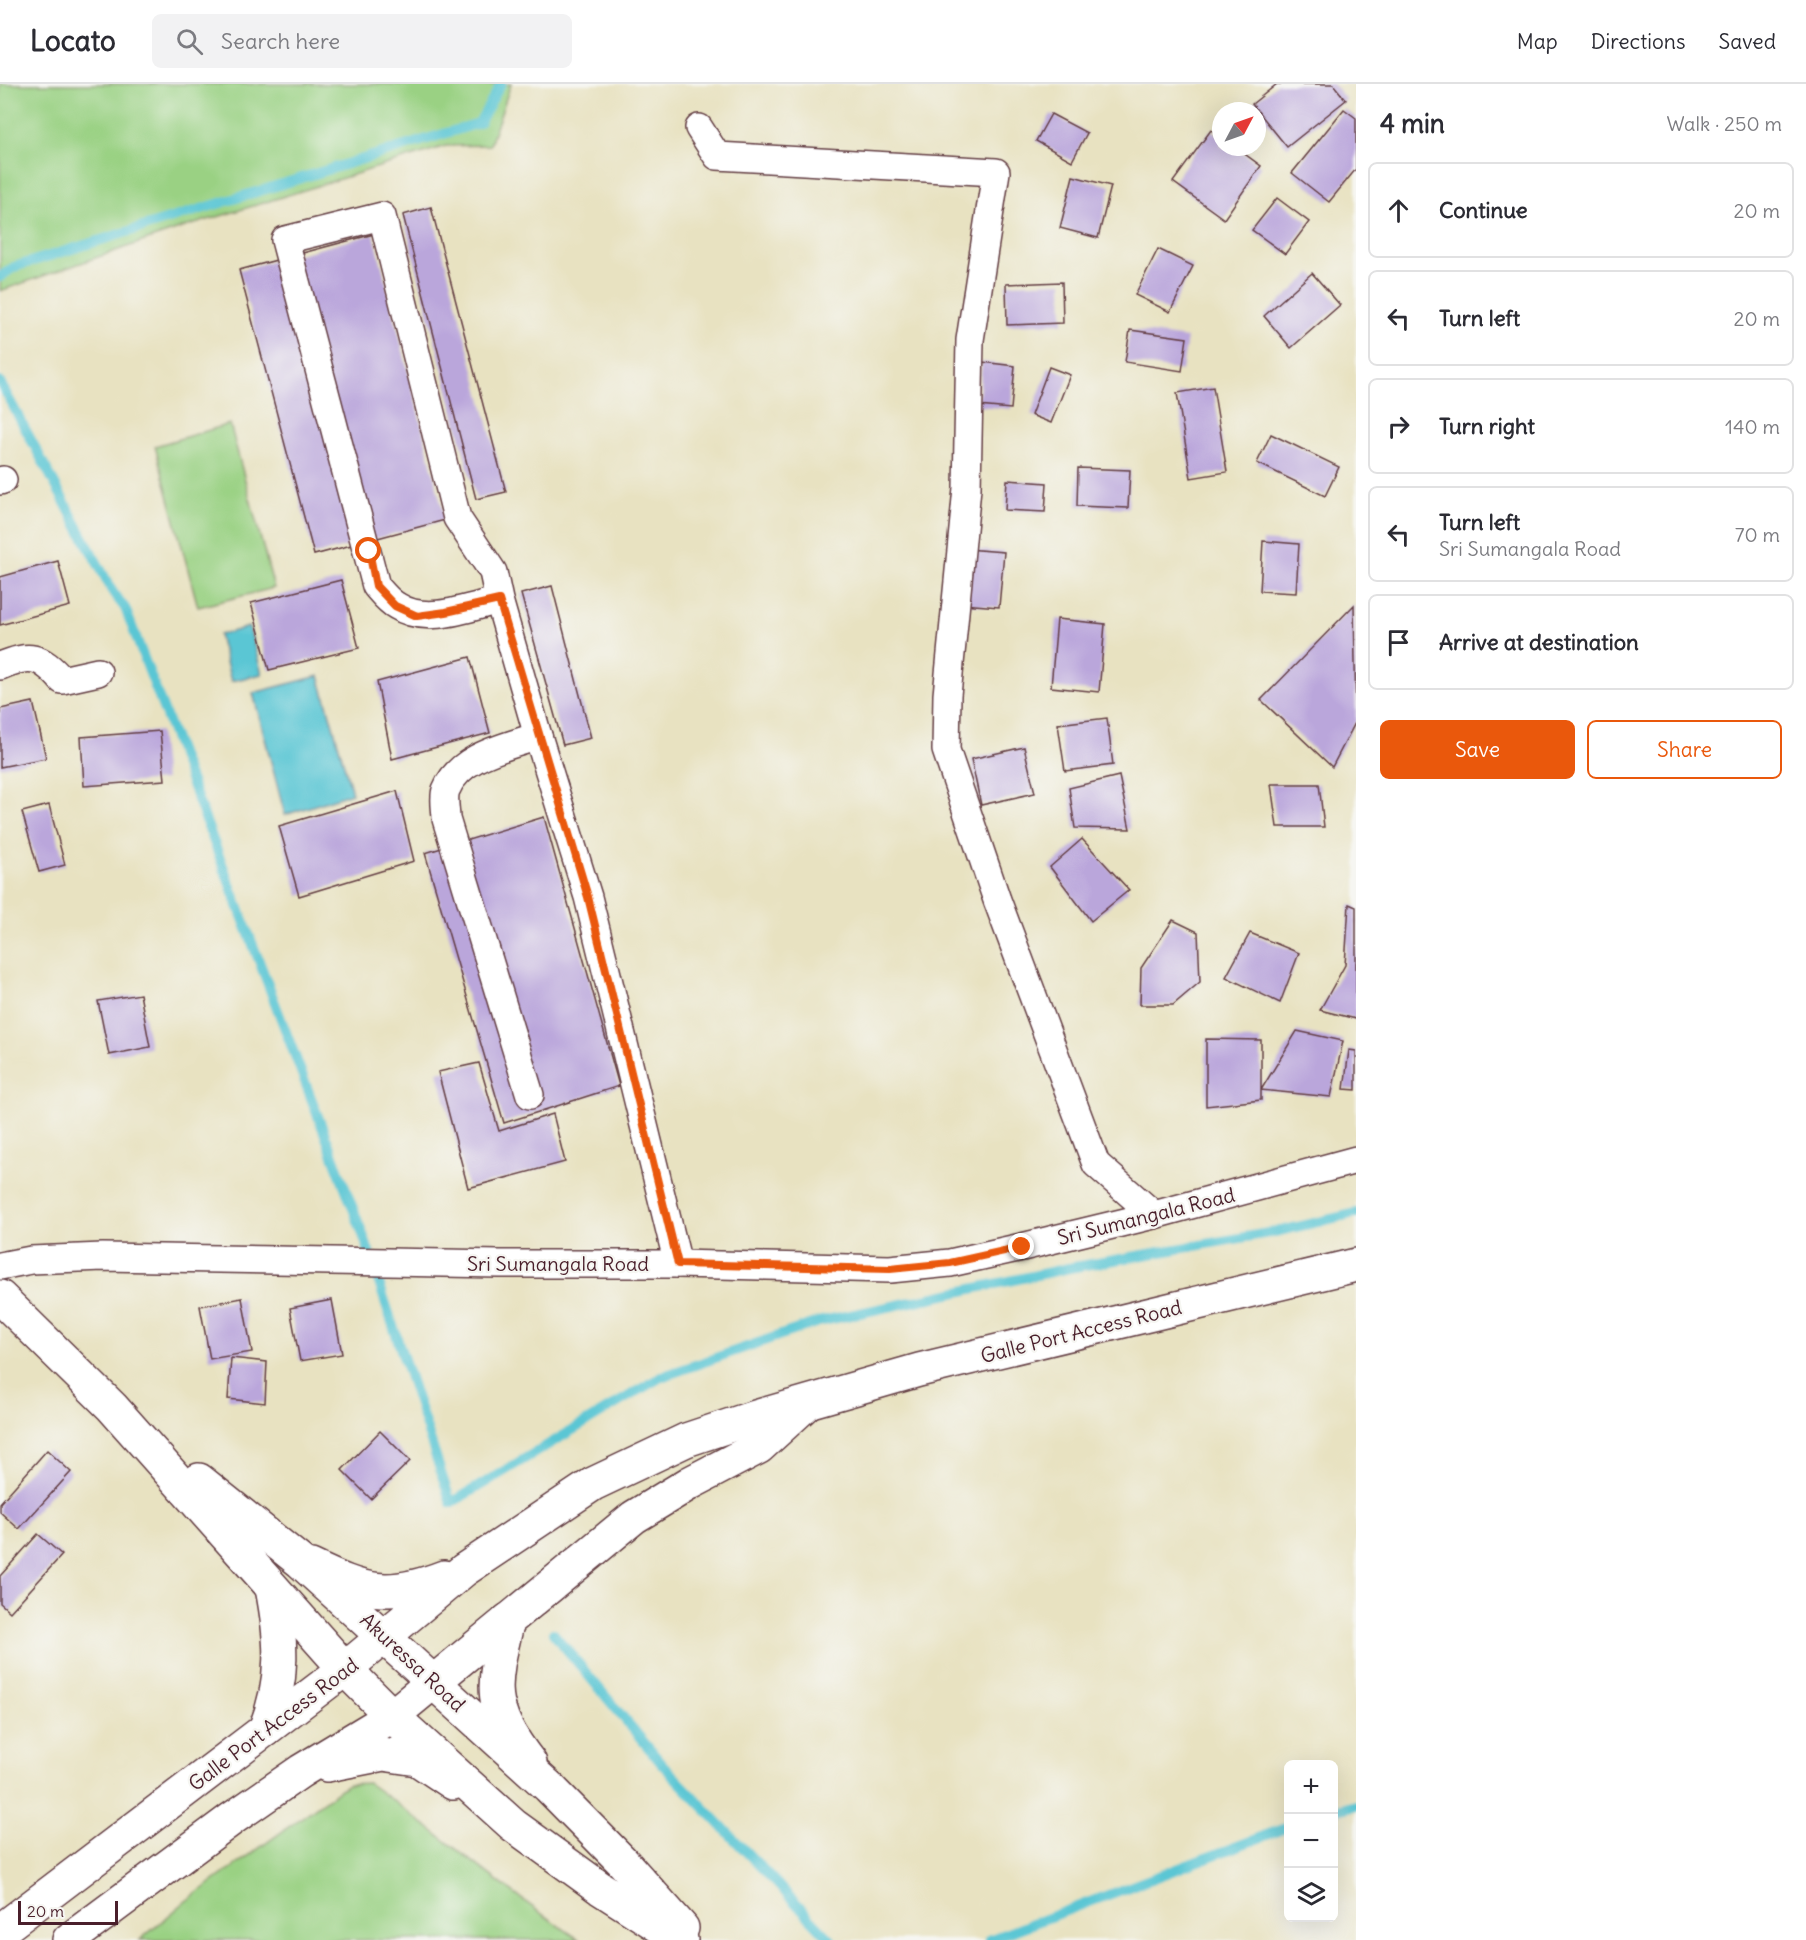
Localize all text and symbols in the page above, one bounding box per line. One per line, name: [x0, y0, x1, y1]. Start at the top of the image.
search box: [152, 14, 572, 68]
text: Locato: [30, 23, 116, 59]
icon: search: [173, 25, 206, 58]
text: Search here: [221, 27, 340, 55]
text: Map: [1517, 28, 1558, 55]
text: Directions: [1591, 28, 1685, 55]
text: Saved: [1718, 28, 1776, 55]
north arrow: [1212, 102, 1266, 156]
text: 4 min: [1380, 107, 1445, 140]
text: Walk · 250 m: [1667, 111, 1782, 136]
icon: ahead: [1382, 194, 1415, 227]
text: Continue: [1439, 196, 1528, 224]
text: 20 m: [1734, 198, 1780, 223]
icon: left: [1382, 302, 1415, 335]
text: Turn left: [1439, 304, 1520, 332]
text: 20 m: [1734, 306, 1780, 331]
icon: right: [1382, 410, 1415, 443]
text: Turn right: [1439, 412, 1535, 440]
text: 140 m: [1725, 414, 1780, 439]
text: Turn left: [1439, 508, 1520, 536]
icon: left: [1382, 518, 1415, 551]
text: 70 m: [1735, 522, 1780, 547]
text: Sri Sumangala Road: [1439, 536, 1621, 561]
route start: [355, 537, 381, 563]
icon: arrive: [1382, 626, 1415, 659]
text: Arrive at destination: [1439, 628, 1639, 656]
button: Save: [1380, 720, 1575, 779]
button: Share: [1587, 720, 1782, 779]
street label: Sri Sumangala Road: [1055, 1182, 1238, 1250]
route end: [1008, 1233, 1034, 1259]
street label: Sri Sumangala Road: [467, 1251, 649, 1276]
street label: Galle Port Access Road: [978, 1294, 1184, 1368]
street label: Akuressa Road: [355, 1607, 471, 1717]
street label: Galle Port Access Road: [183, 1652, 363, 1796]
map controls: [1284, 1760, 1338, 1922]
button: +: [1284, 1760, 1338, 1814]
button: −: [1284, 1814, 1338, 1868]
button: layers: [1284, 1868, 1338, 1922]
scale bar: [18, 1898, 118, 1926]
text: 20 m: [27, 1901, 64, 1921]

